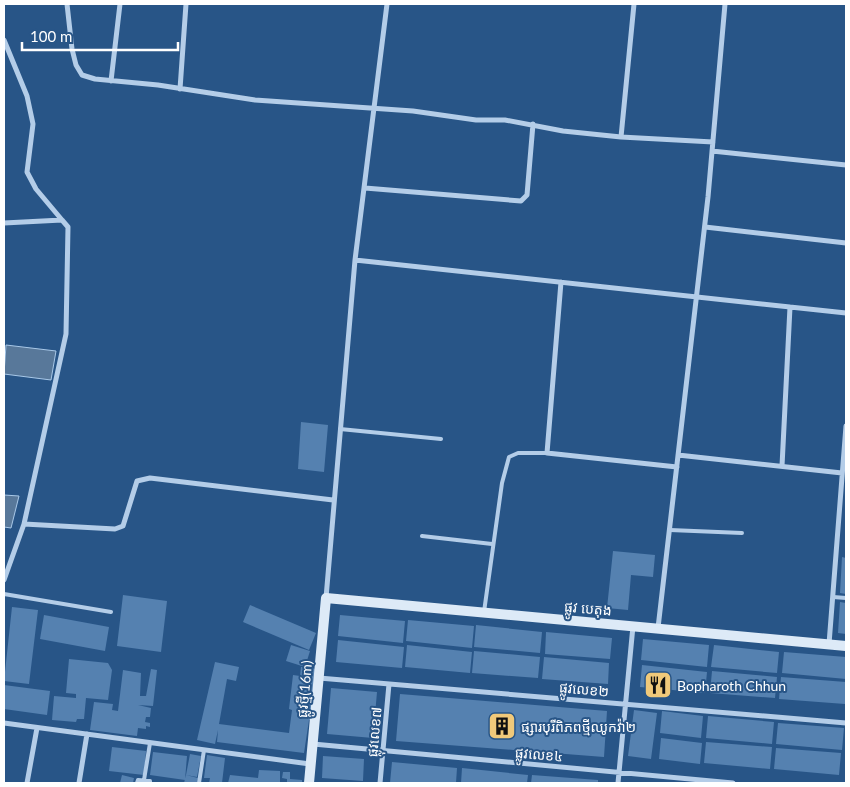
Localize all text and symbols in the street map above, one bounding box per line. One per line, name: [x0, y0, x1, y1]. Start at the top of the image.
scale bar: [22, 20, 179, 52]
text: 100 m: [30, 27, 72, 45]
street label: ផ្លូវ បេតុង: [563, 597, 613, 623]
street label: ផ្លូវថ្មី(16m): [293, 659, 319, 719]
restaurant icon: Bopharoth Chhun: [643, 670, 673, 700]
place label: Bopharoth Chhun: [677, 677, 786, 694]
street label: ផ្លូវលេខ២: [558, 678, 610, 704]
street label: ផ្លុវលេខ៧: [363, 706, 389, 758]
building icon: ផ្សារបុរីពិភពថ្មីឈូកវ៉ា២: [487, 711, 517, 741]
place label: ផ្សារបុរីពិភពថ្មីឈូកវ៉ា២: [521, 718, 636, 736]
street label: ផ្លូវលេខ៤: [514, 743, 564, 769]

